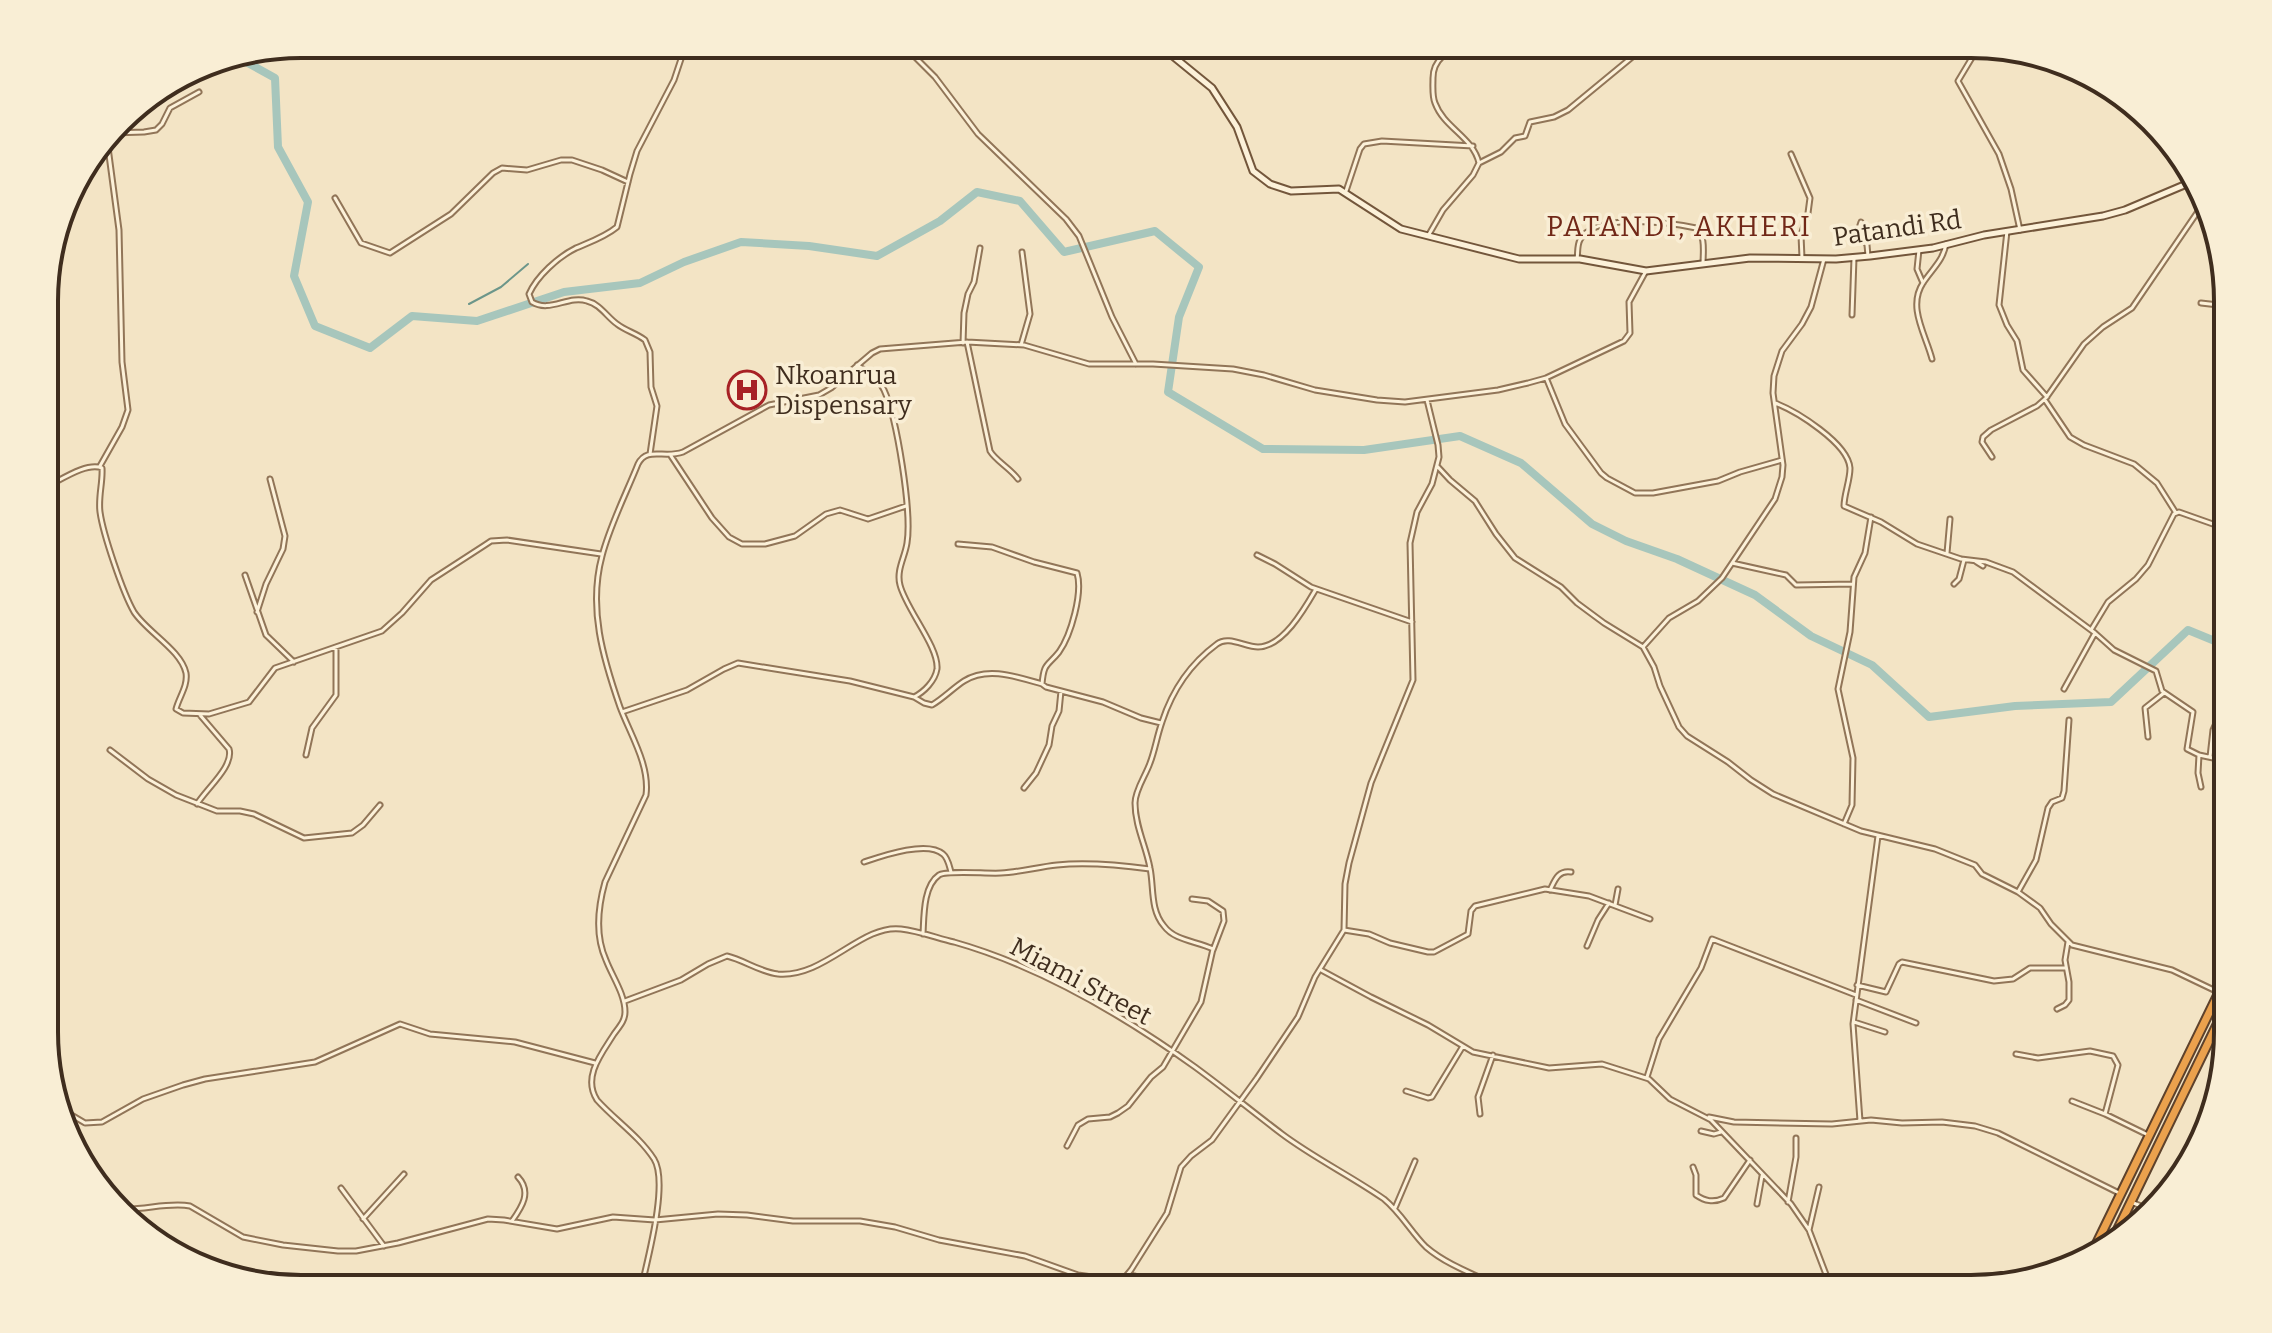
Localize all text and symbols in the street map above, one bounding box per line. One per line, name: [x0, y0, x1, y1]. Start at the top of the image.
street label: Patandi Rd: [1831, 204, 1963, 253]
district label: PATANDI, AKHERI: [1546, 210, 1812, 243]
place label: Nkoanrua Dispensary: [775, 360, 912, 421]
hospital icon: Nkoanrua Dispensary: [726, 369, 768, 411]
street label: Miami Street: [1005, 931, 1157, 1032]

